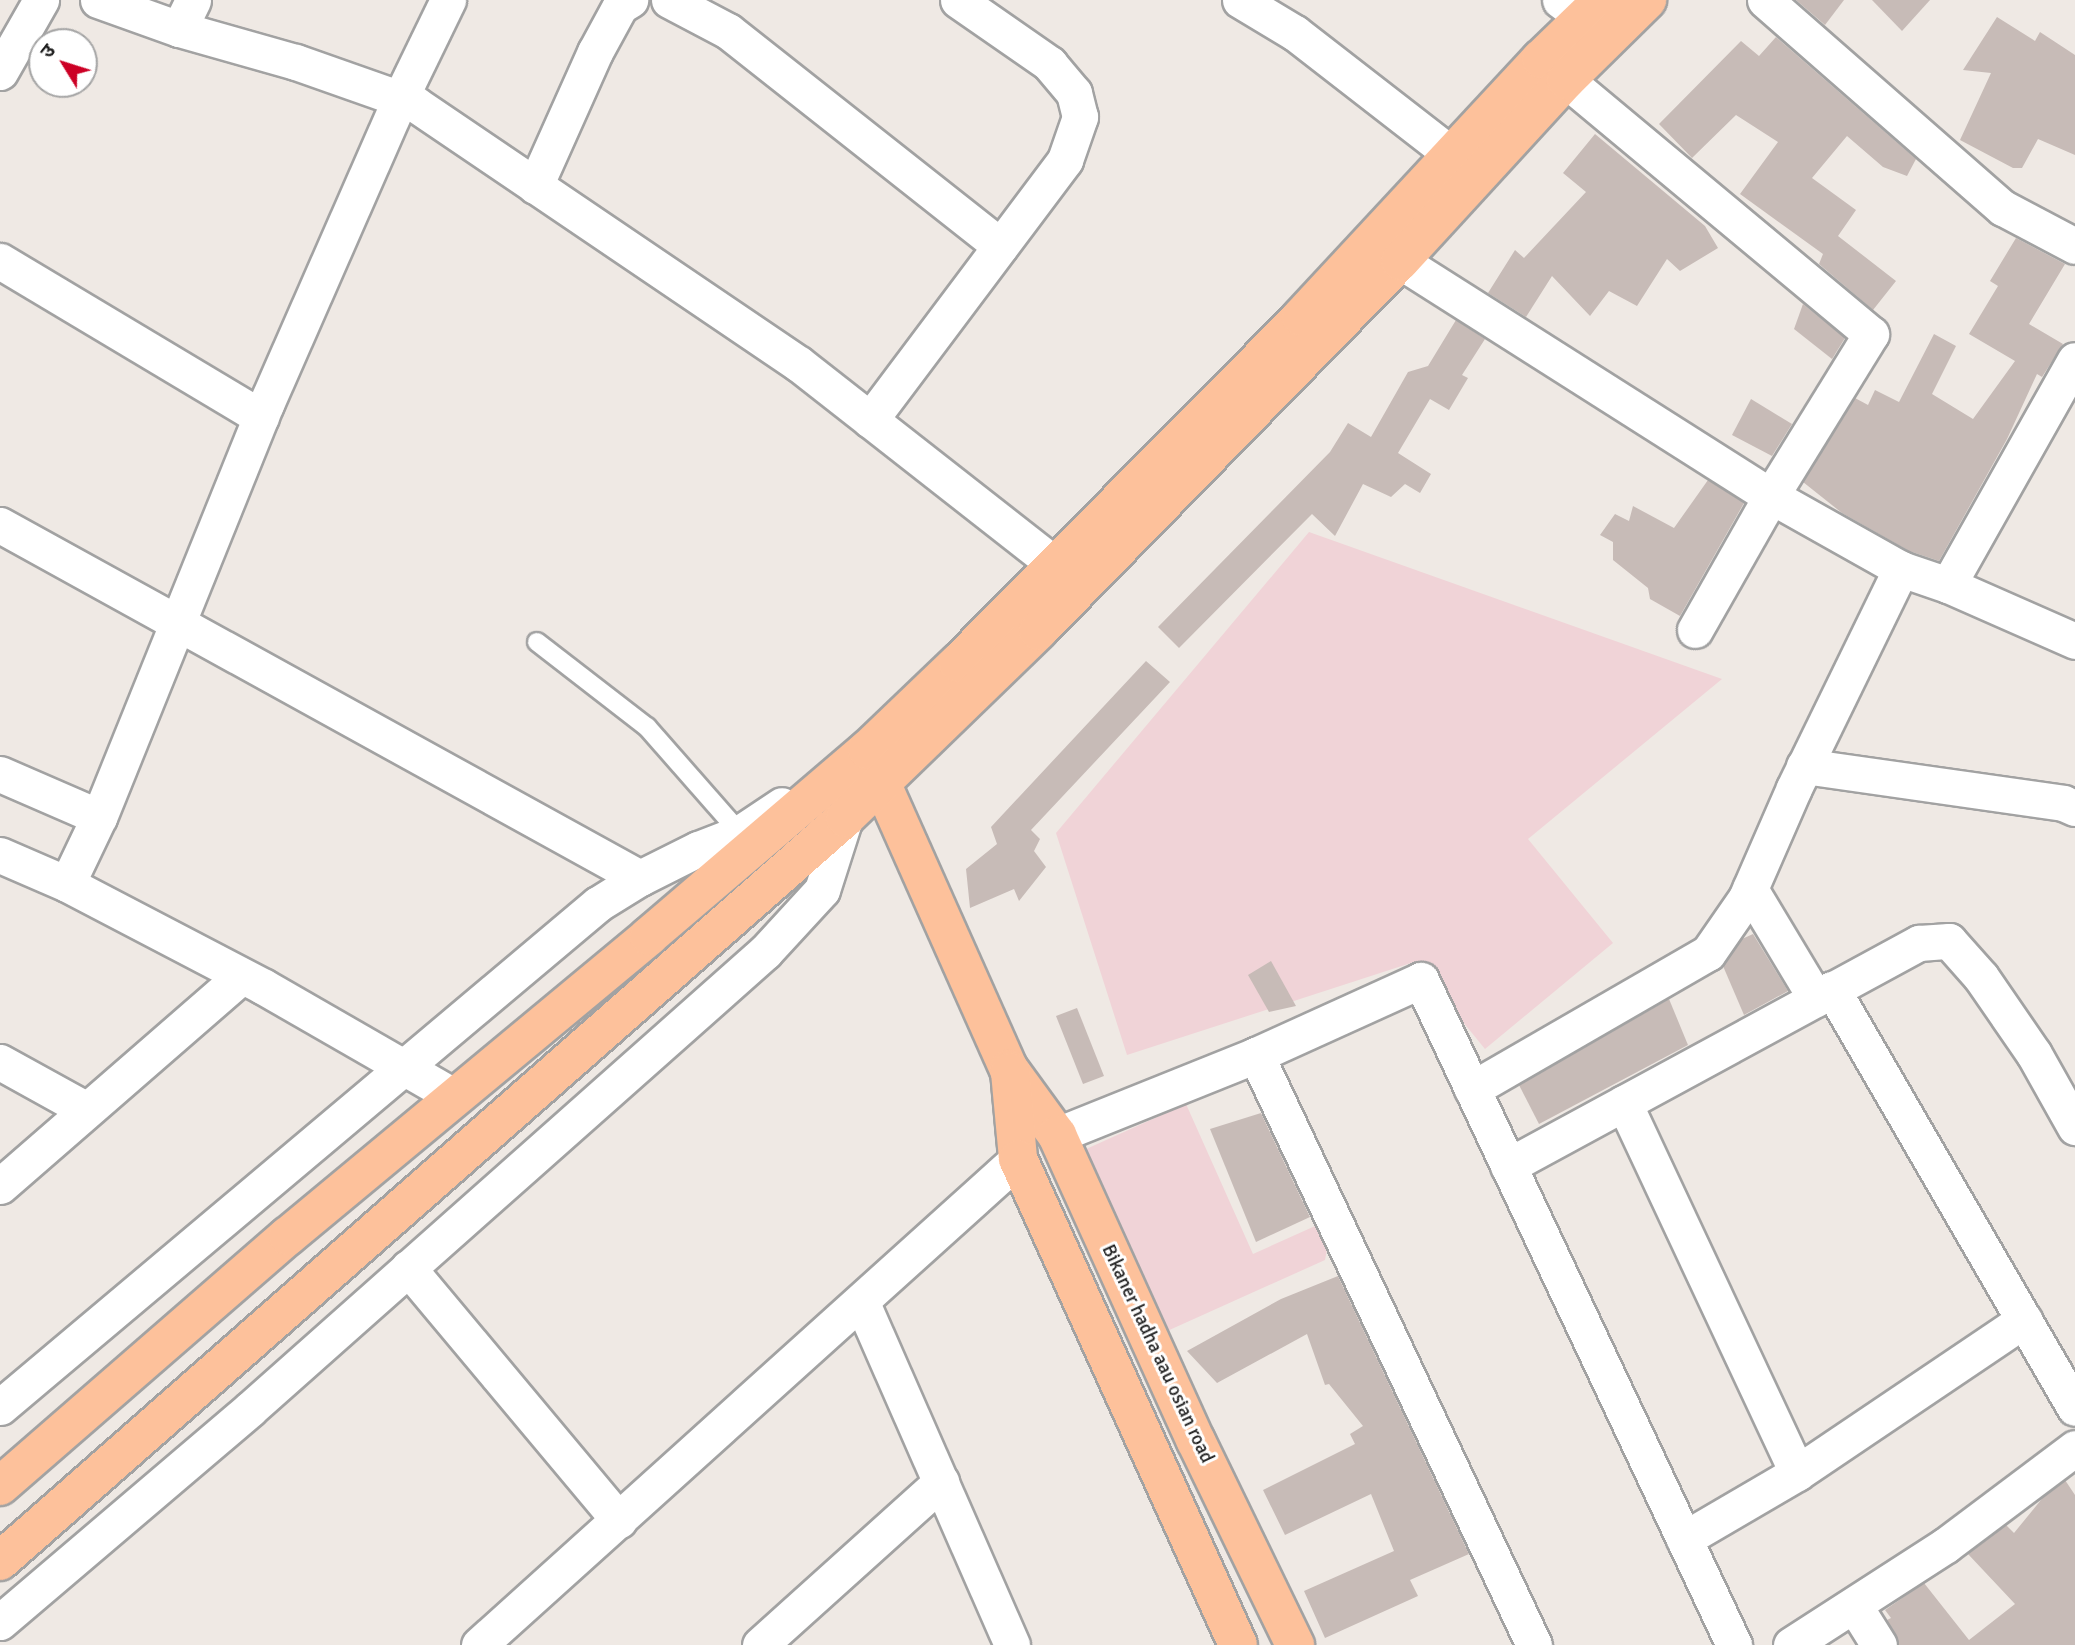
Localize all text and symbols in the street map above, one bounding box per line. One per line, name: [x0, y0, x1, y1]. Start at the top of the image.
north arrow: [28, 28, 98, 98]
text: उ: [35, 40, 61, 63]
street label: Bikaner hadha aau osian road: [1096, 1241, 1218, 1467]

